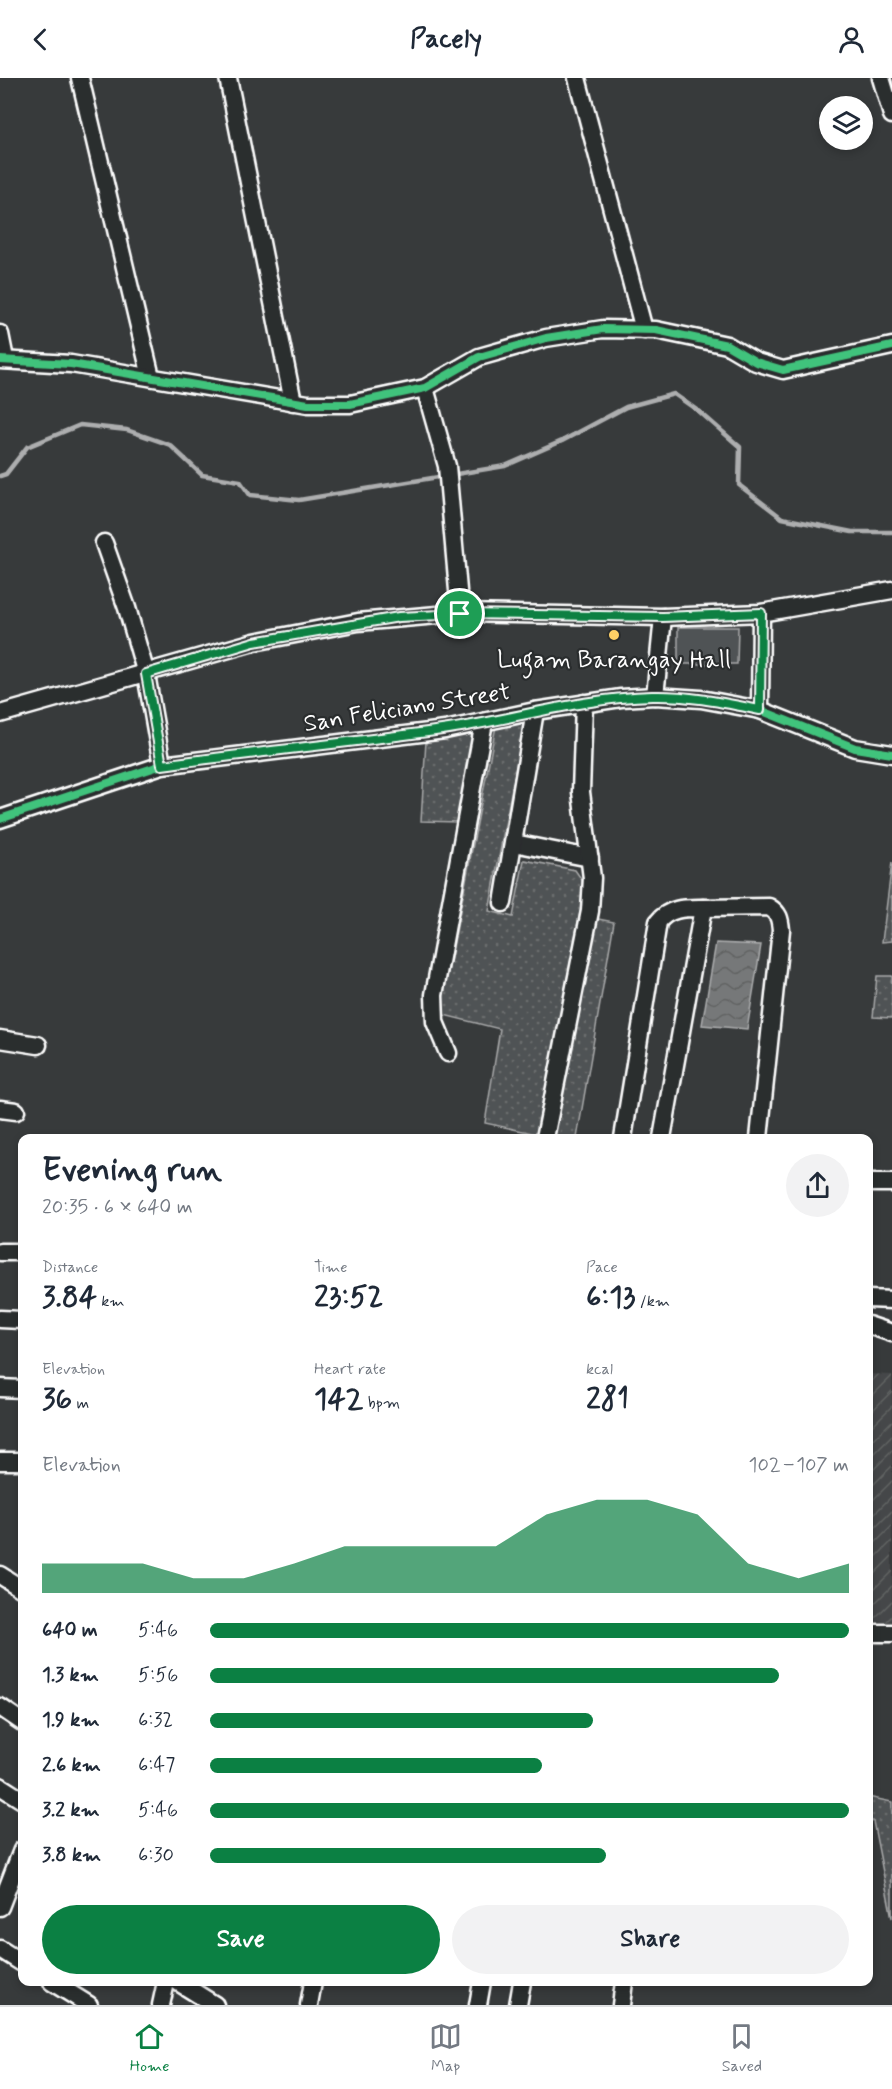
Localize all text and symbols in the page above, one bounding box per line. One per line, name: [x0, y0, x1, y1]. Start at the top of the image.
text: Pacely: [410, 22, 482, 57]
icon: back: [24, 23, 57, 56]
icon: person: [835, 23, 868, 56]
map controls: [819, 96, 873, 150]
button: layers: [819, 96, 873, 150]
pin: [434, 588, 485, 639]
icon: arrive: [443, 597, 476, 630]
marker: Lugam Barangay Hall: [607, 628, 621, 642]
place label: Lugam Barangay Hall: [497, 645, 731, 679]
street label: San Feliciano Street: [302, 677, 513, 740]
text: Evening run: [42, 1149, 222, 1193]
button: share: [786, 1154, 849, 1217]
text: 20:35 · 6 × 640 m: [42, 1194, 193, 1221]
text: Distance: [42, 1257, 98, 1278]
text: Time: [314, 1257, 348, 1278]
text: Pace: [586, 1257, 618, 1278]
text: 3.84: [42, 1278, 97, 1317]
text: 23:52: [314, 1278, 383, 1317]
text: 6:13: [586, 1278, 635, 1317]
text: km: [97, 1291, 125, 1312]
text: /km: [635, 1291, 670, 1312]
text: Elevation: [42, 1359, 105, 1380]
text: Heart rate: [314, 1359, 386, 1380]
text: kcal: [586, 1359, 613, 1380]
text: 36: [42, 1380, 72, 1419]
text: 142: [314, 1380, 364, 1419]
text: 281: [586, 1380, 629, 1419]
text: m: [72, 1393, 89, 1414]
text: bpm: [364, 1393, 400, 1414]
text: Elevation: [42, 1452, 121, 1479]
text: 102–107 m: [748, 1452, 849, 1479]
text: 640 m: [42, 1617, 98, 1644]
text: 5:46: [138, 1617, 178, 1644]
text: 1.3 km: [42, 1662, 99, 1689]
text: 5:56: [138, 1662, 178, 1689]
text: 1.9 km: [42, 1707, 100, 1734]
text: 6:32: [138, 1707, 173, 1734]
text: 2.6 km: [42, 1752, 101, 1779]
text: 6:47: [138, 1752, 175, 1779]
text: 3.2 km: [42, 1797, 100, 1824]
text: 5:46: [138, 1797, 178, 1824]
text: 3.8 km: [42, 1842, 101, 1869]
text: 6:30: [138, 1842, 174, 1869]
button: Save: [42, 1905, 440, 1974]
button: Share: [452, 1905, 849, 1974]
tab: Home: [130, 2020, 170, 2077]
tab: Map: [429, 2020, 462, 2077]
tab: Saved: [722, 2020, 762, 2077]

